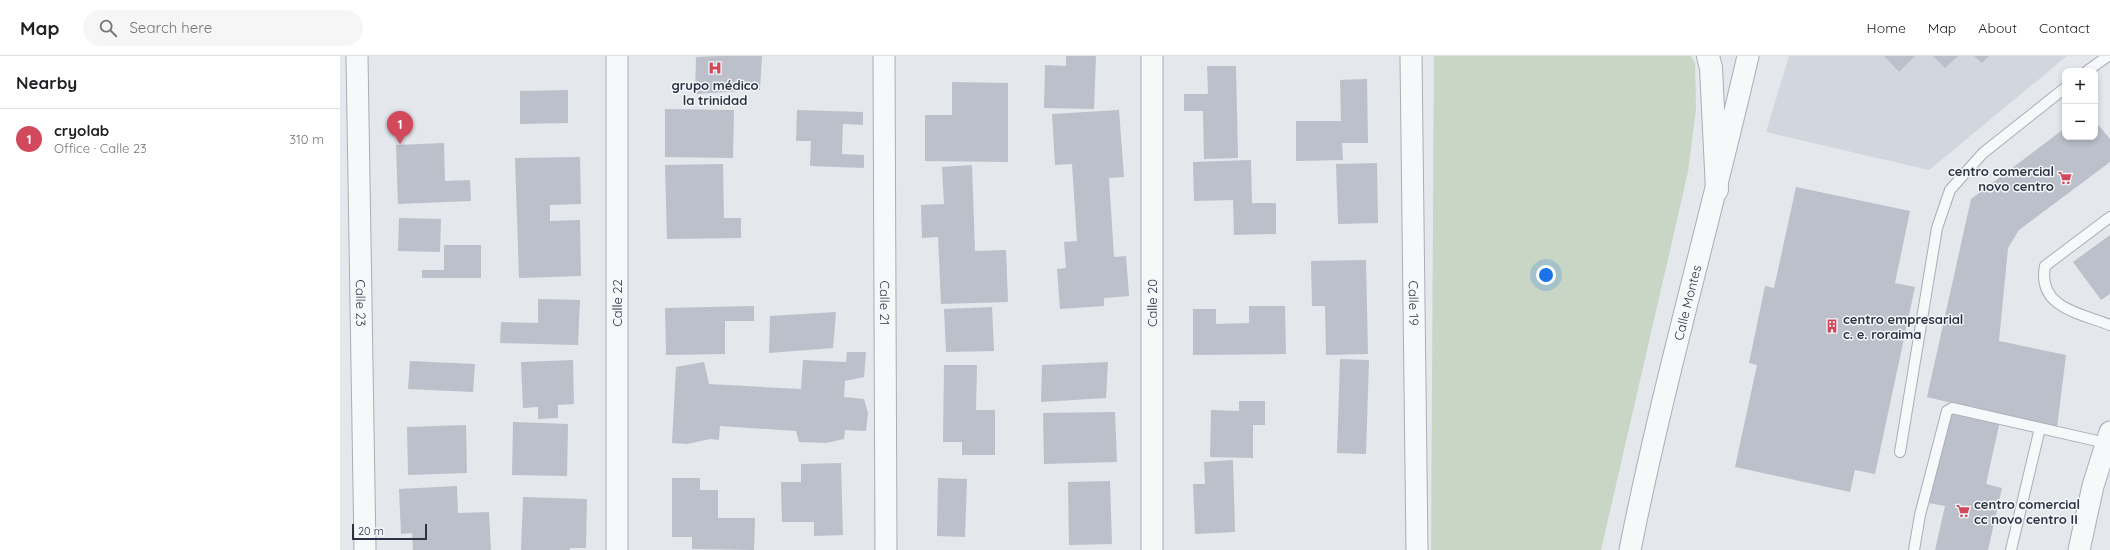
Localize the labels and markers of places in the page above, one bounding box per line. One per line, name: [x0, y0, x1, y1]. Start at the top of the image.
hospital icon: grupo médico la trinidad: [707, 60, 723, 76]
place label: grupo médico la trinidad: [671, 77, 759, 108]
pin: 1: [387, 111, 413, 144]
place label: centro comercial novo centro: [1948, 163, 2054, 194]
supermarket icon: centro comercial novo centro: [2057, 170, 2073, 186]
place label: centro empresarial c. e. roraima: [1843, 311, 1963, 342]
building icon: centro empresarial c. e. roraima: [1824, 318, 1840, 334]
place label: centro comercial cc novo centro II: [1974, 496, 2080, 527]
supermarket icon: centro comercial cc novo centro II: [1955, 503, 1971, 519]

